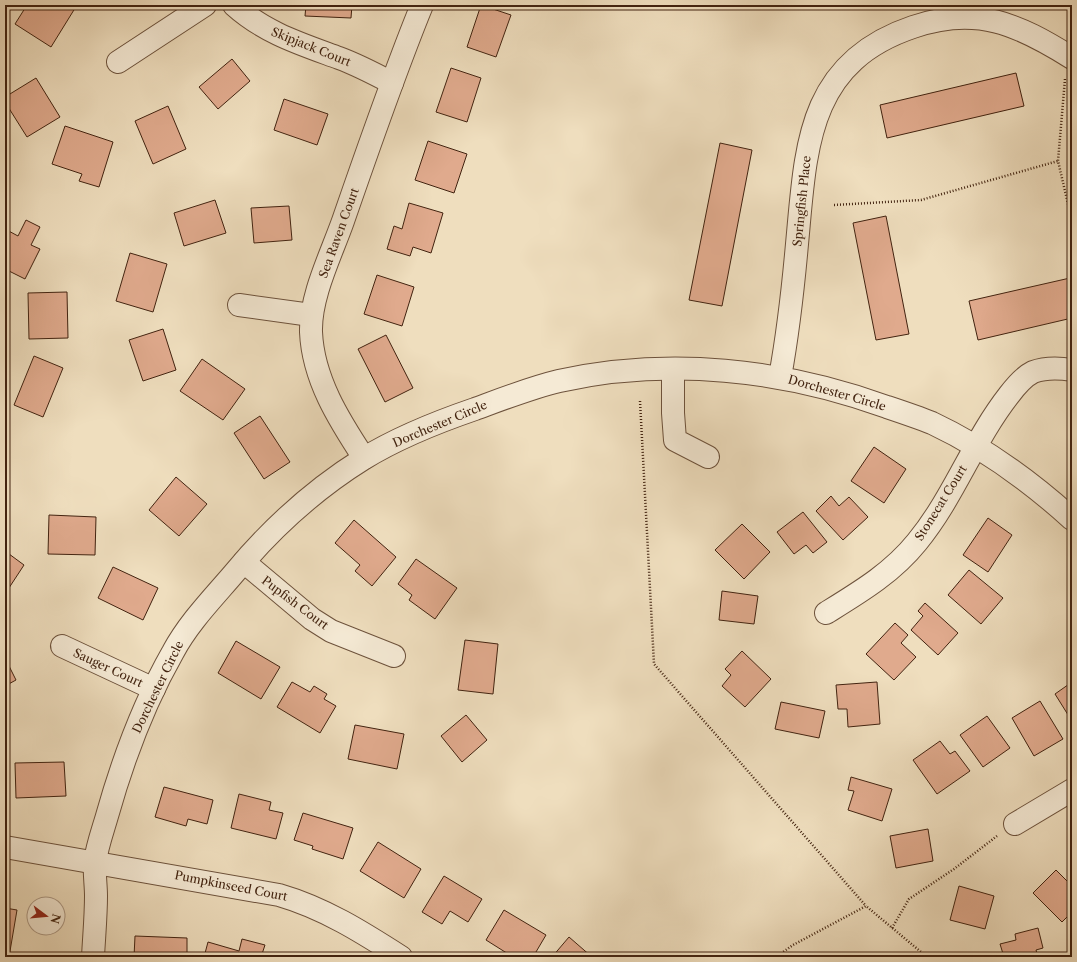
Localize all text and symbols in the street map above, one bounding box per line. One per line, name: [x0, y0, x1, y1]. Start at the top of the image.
street label: Skipjack Court: [269, 24, 354, 70]
street label: Springfish Place: [789, 154, 814, 247]
street label: Sea Raven Court: [315, 185, 362, 280]
street label: Dorchester Circle: [787, 371, 888, 414]
street label: Dorchester Circle: [390, 397, 489, 450]
street label: Stonecat Court: [911, 461, 970, 543]
street label: Pupfish Court: [259, 573, 332, 633]
street label: Dorchester Circle: [129, 638, 187, 735]
street label: Sauger Court: [71, 645, 146, 691]
street label: Pumpkinseed Court: [173, 867, 289, 904]
north arrow: [26, 896, 66, 936]
text: N: [47, 912, 64, 926]

